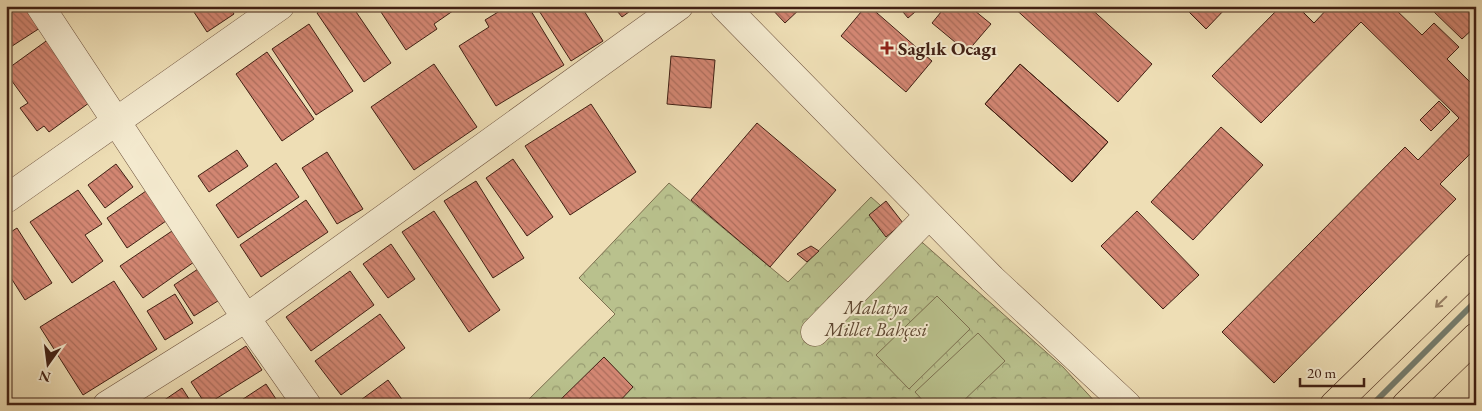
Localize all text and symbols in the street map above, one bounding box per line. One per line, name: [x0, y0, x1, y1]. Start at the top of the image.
place label: Saglık Ocagı: [898, 36, 997, 61]
marker: Saglık Ocagı: [880, 41, 894, 55]
park label: Malatya Millet Bahçesi: [824, 295, 929, 342]
one-way arrow: [1435, 295, 1447, 308]
north arrow: [22, 338, 72, 388]
scale bar: [1300, 356, 1363, 388]
text: 20 m: [1307, 363, 1336, 382]
text: N: [37, 366, 53, 387]

